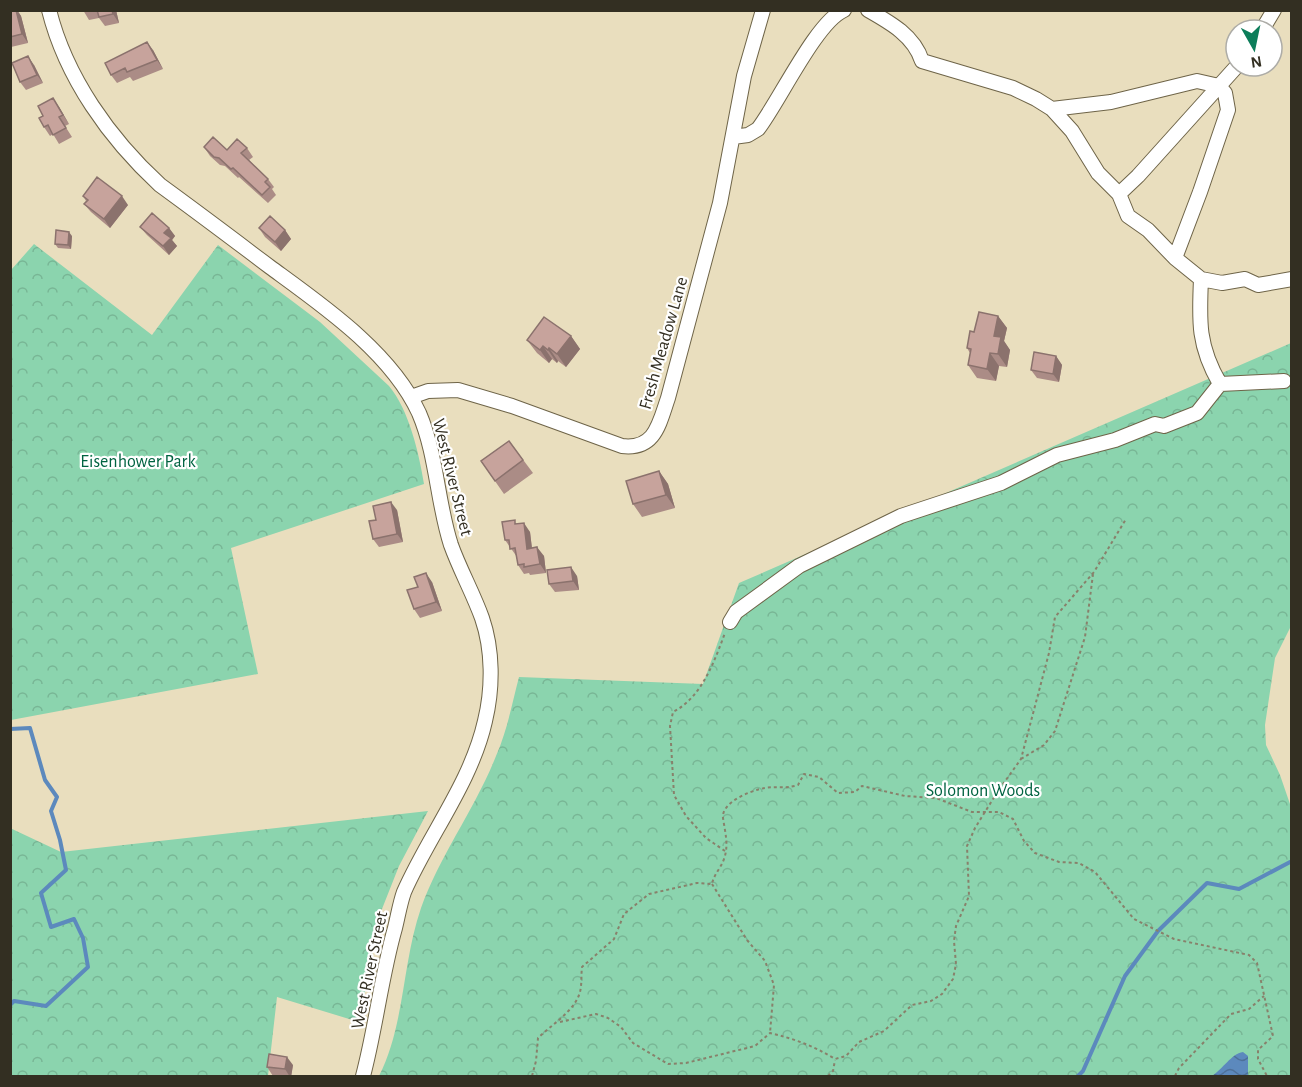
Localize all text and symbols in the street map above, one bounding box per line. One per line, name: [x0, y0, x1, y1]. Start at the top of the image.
north arrow: [1224, 18, 1284, 78]
text: N: [1249, 53, 1263, 71]
street label: Fresh Meadow Lane: [636, 275, 691, 412]
street label: West River Street: [429, 417, 475, 538]
park label: Eisenhower Park: [80, 453, 196, 471]
park label: Solomon Woods: [926, 782, 1040, 800]
street label: West River Street: [349, 909, 391, 1031]

